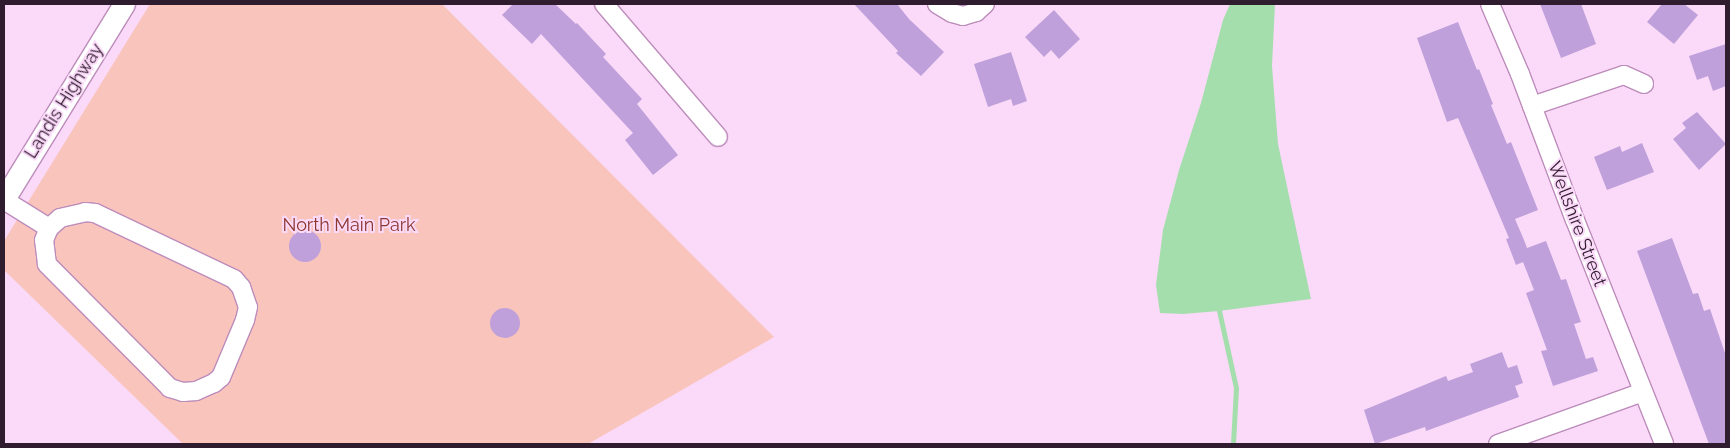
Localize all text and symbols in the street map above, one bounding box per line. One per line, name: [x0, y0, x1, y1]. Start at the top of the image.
street label: Landis Highway: [20, 40, 108, 162]
street label: Wellshire Street: [1543, 158, 1611, 290]
park label: North Main Park: [282, 214, 416, 236]

